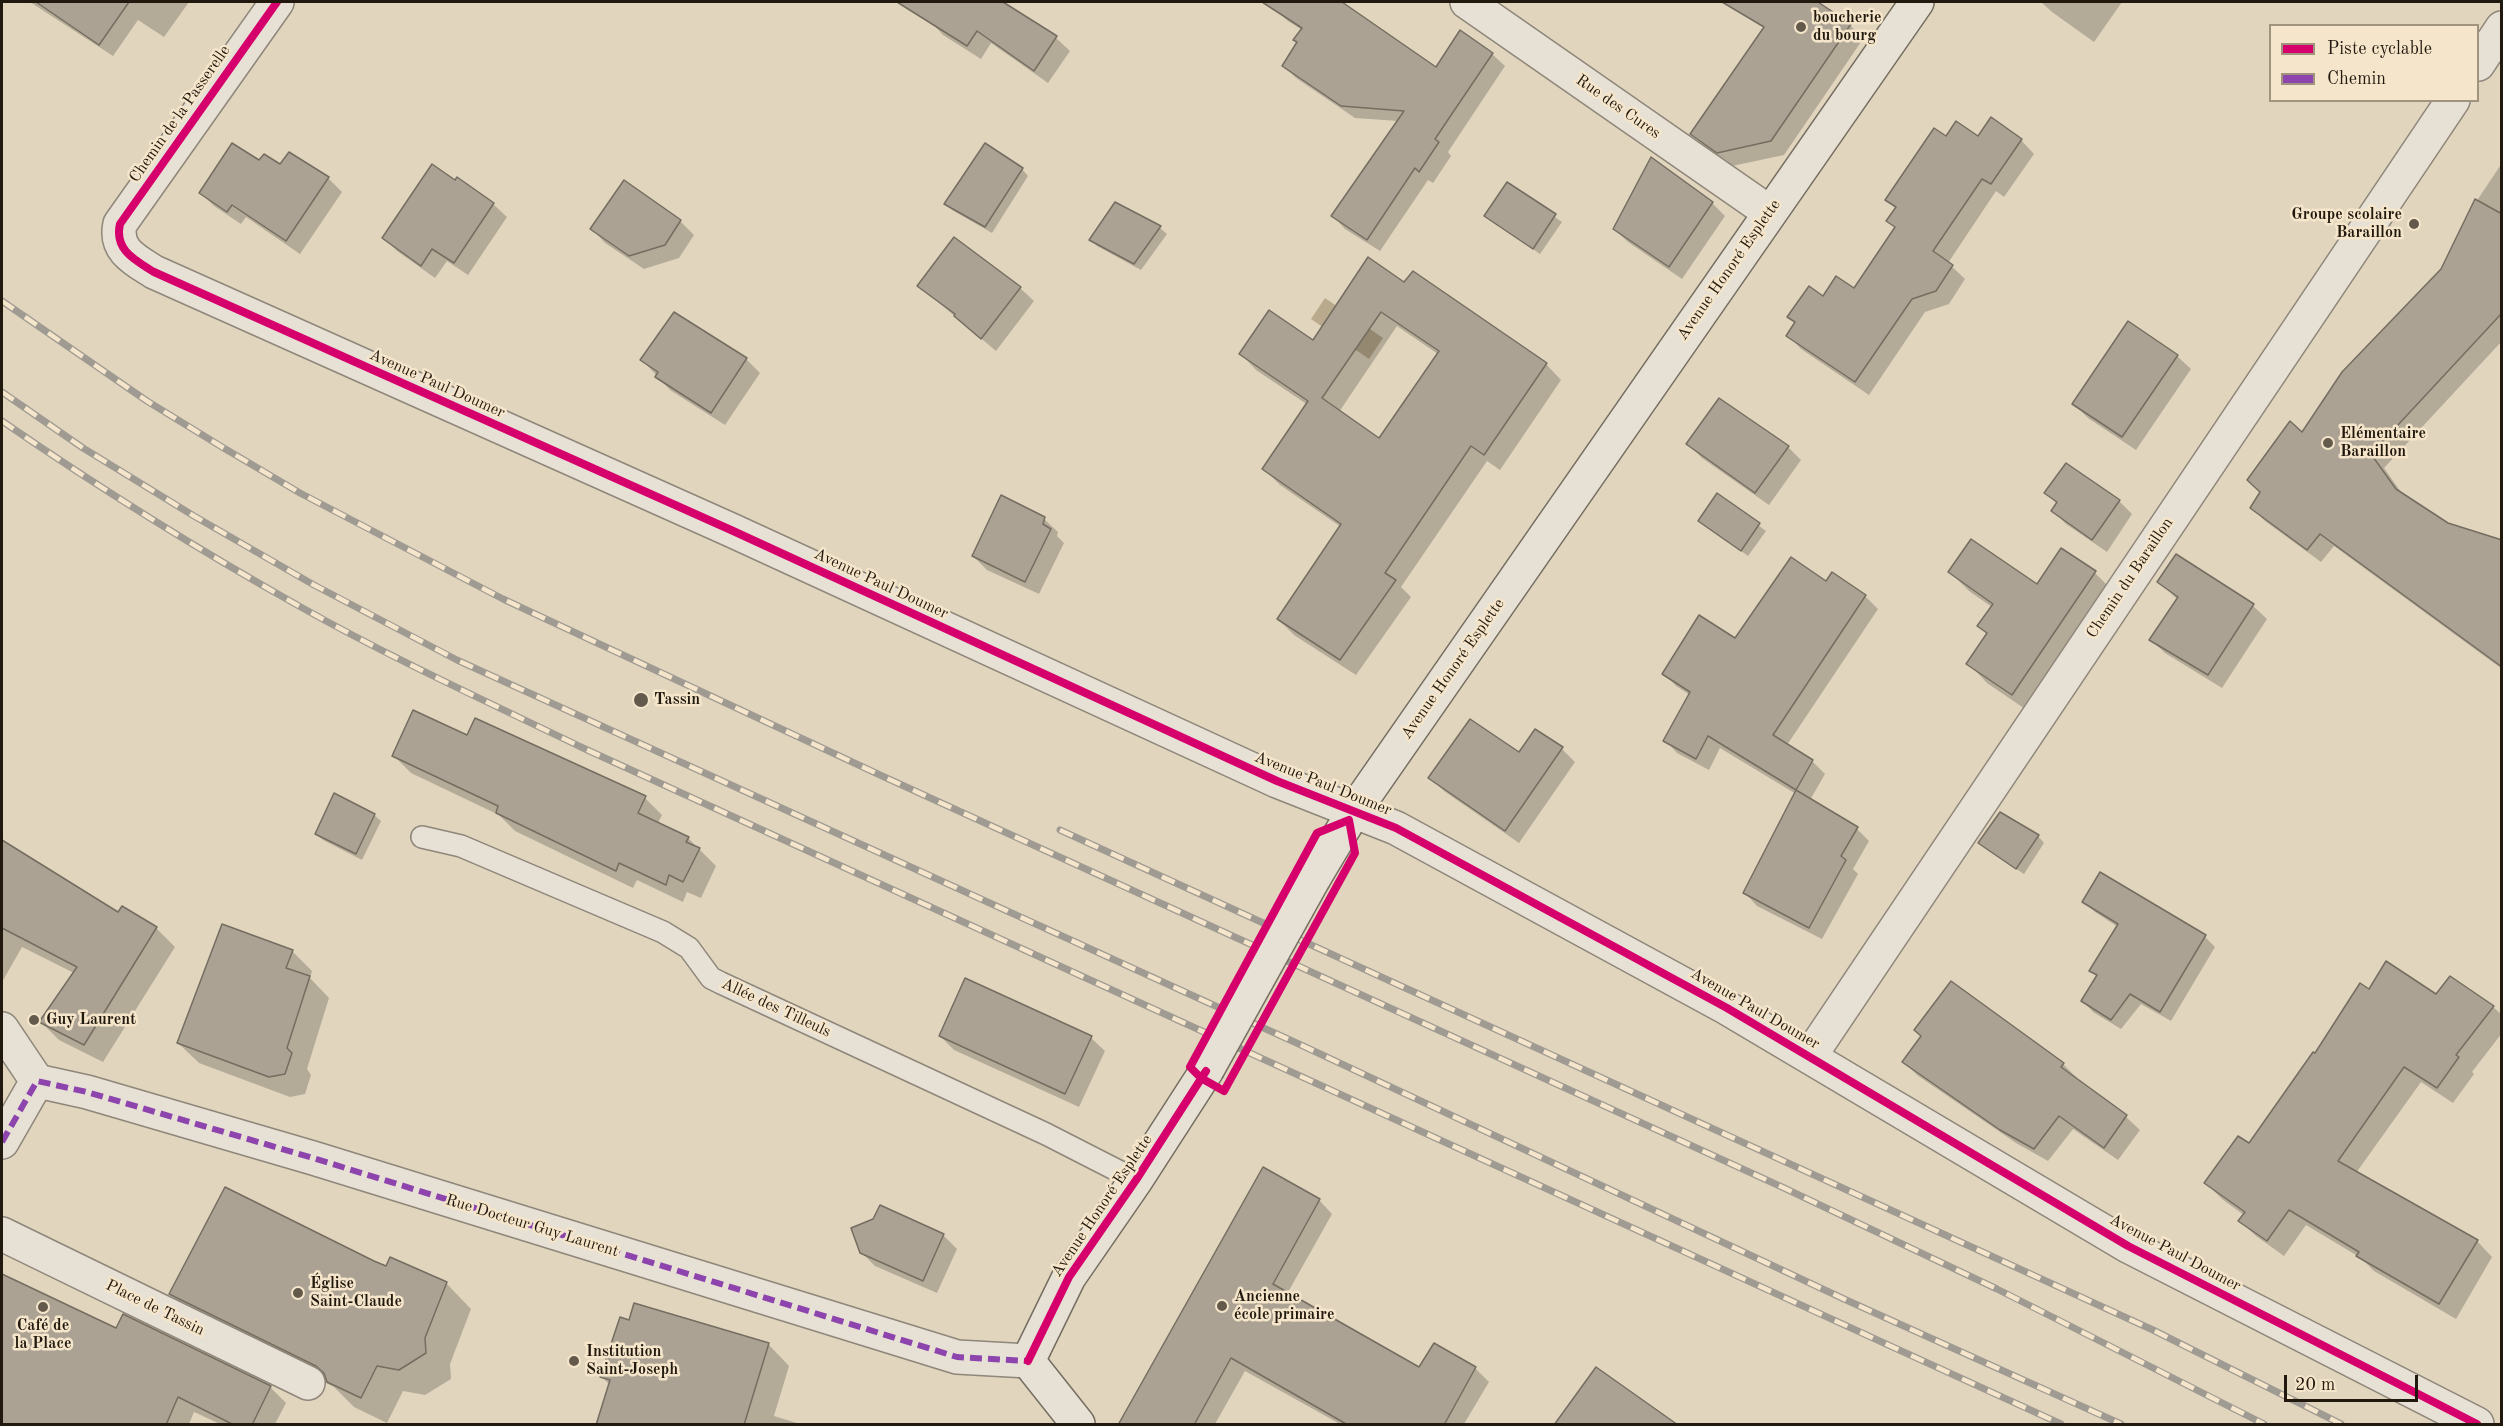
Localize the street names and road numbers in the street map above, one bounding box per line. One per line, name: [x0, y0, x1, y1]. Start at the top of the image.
street label: Chemin de la Passerelle: [125, 42, 235, 186]
street label: Rue des Cures: [1572, 71, 1664, 143]
street label: Avenue Honoré Esplette: [1673, 196, 1785, 344]
street label: Avenue Paul Doumer: [366, 345, 508, 423]
street label: Chemin du Baraillon: [2083, 514, 2177, 642]
street label: Avenue Paul Doumer: [811, 544, 951, 624]
street label: Avenue Honoré Esplette: [1397, 595, 1509, 743]
street label: Avenue Paul Doumer: [1252, 748, 1394, 820]
street label: Avenue Paul Doumer: [1687, 964, 1823, 1054]
street label: Allée des Tilleuls: [718, 974, 834, 1042]
street label: Avenue Honoré Esplette: [1047, 1131, 1157, 1281]
street label: Rue Docteur Guy Laurent: [443, 1190, 621, 1262]
street label: Avenue Paul Doumer: [2106, 1210, 2244, 1296]
street label: Place de Tassin: [103, 1276, 207, 1340]

